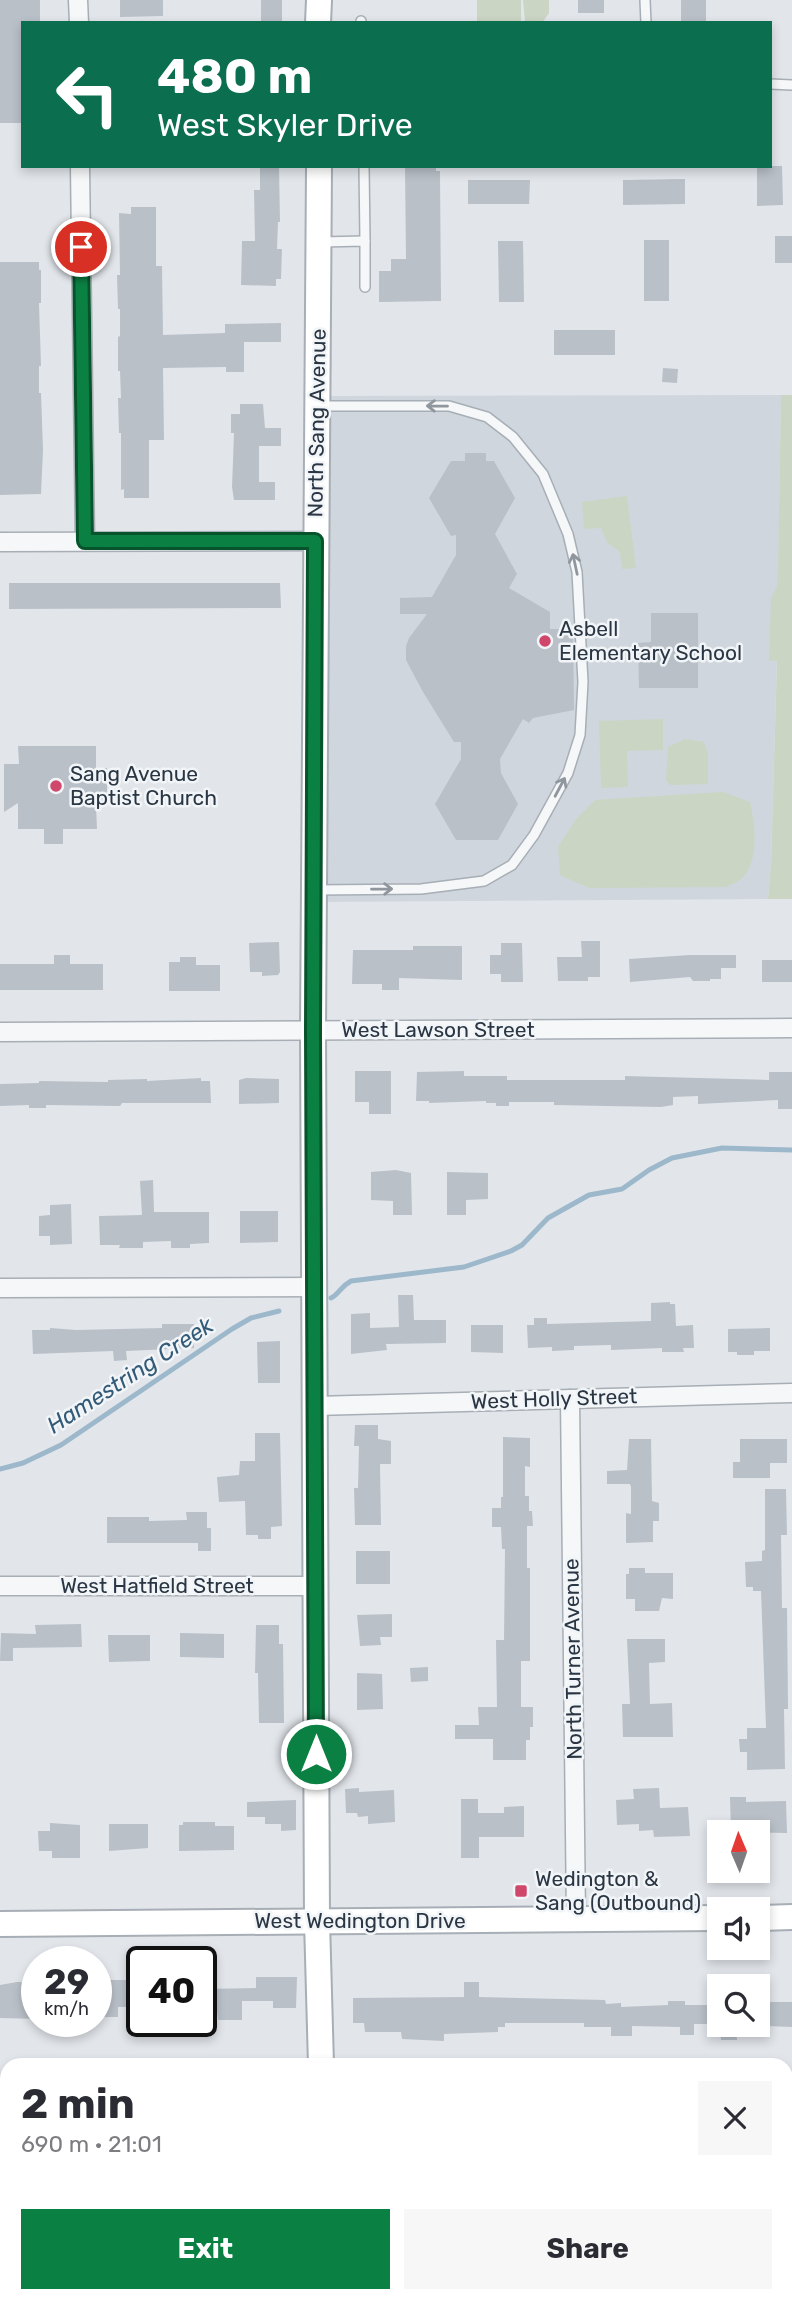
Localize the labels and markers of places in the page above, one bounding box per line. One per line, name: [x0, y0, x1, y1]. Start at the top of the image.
pin: [51, 217, 111, 277]
place label: Asbell Elementary School: [559, 616, 742, 665]
marker: Asbell Elementary School: [537, 633, 553, 649]
place label: Sang Avenue Baptist Church: [70, 761, 217, 810]
marker: Sang Avenue Baptist Church: [48, 778, 64, 794]
place label: Wedington & Sang (Outbound): [535, 1866, 701, 1915]
marker: Wedington & Sang (Outbound): [513, 1883, 529, 1899]

